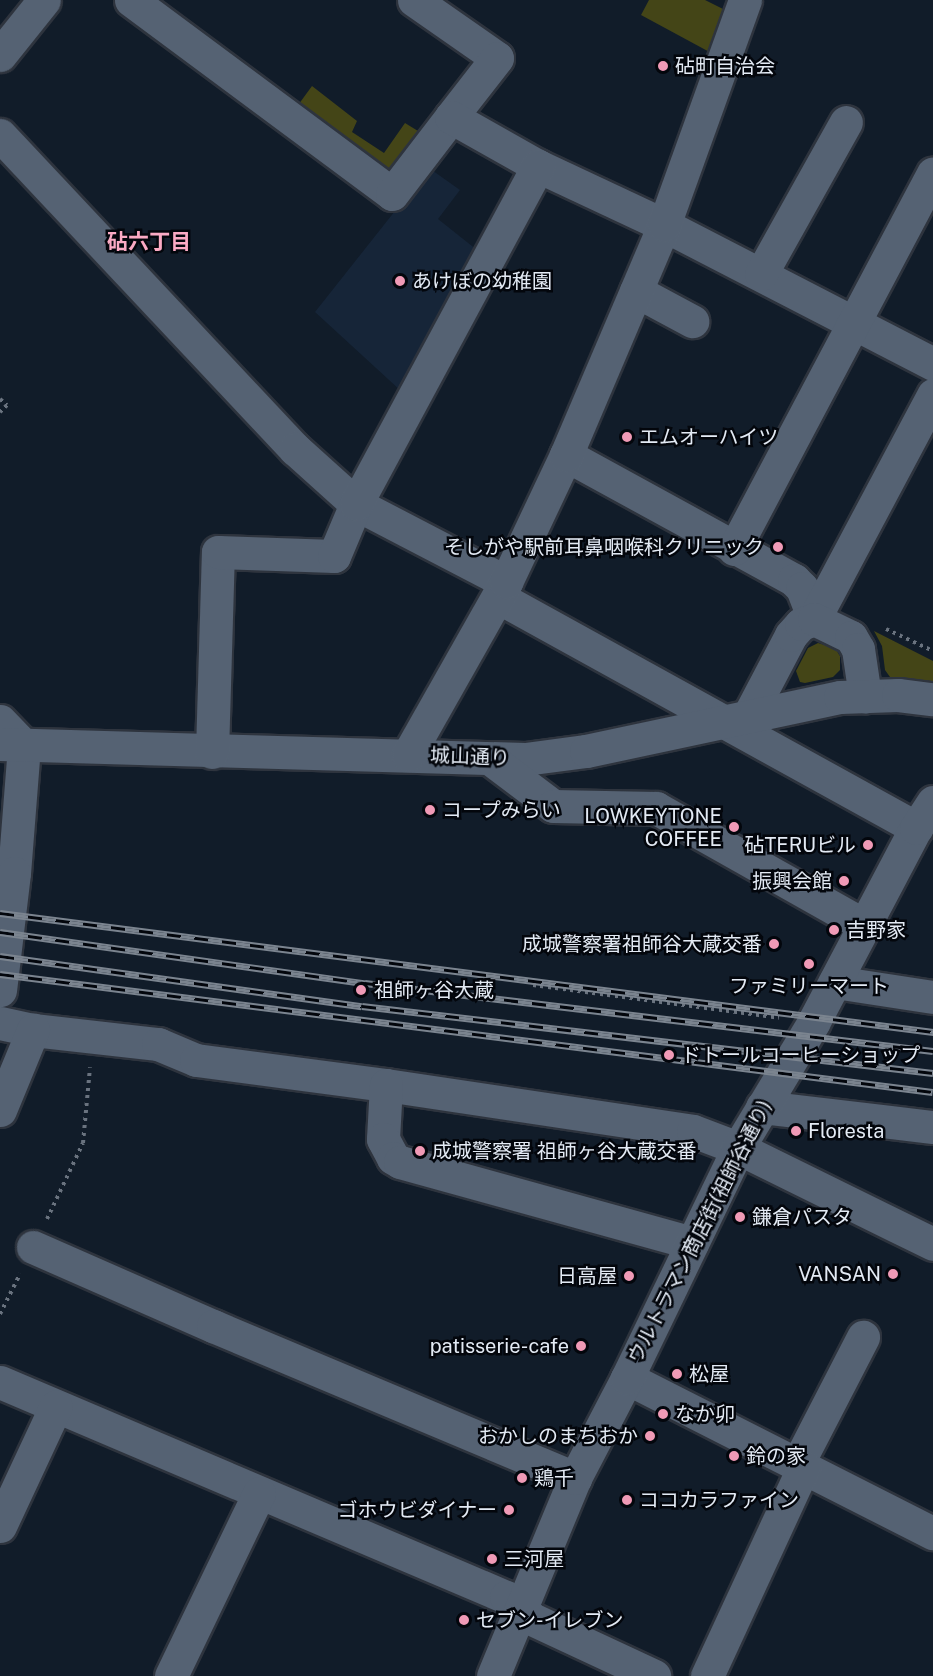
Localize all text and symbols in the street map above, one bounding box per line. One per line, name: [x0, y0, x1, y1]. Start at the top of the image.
place label: 砧町自治会: [675, 54, 775, 78]
marker: 砧町自治会: [656, 59, 670, 73]
district label: 砧六丁目: [107, 229, 191, 255]
place label: あけぼの幼稚園: [412, 269, 552, 293]
marker: あけぼの幼稚園: [393, 274, 407, 288]
place label: エムオーハイツ: [639, 425, 779, 449]
marker: エムオーハイツ: [620, 430, 634, 444]
place label: そしがや駅前耳鼻咽喉科クリニック: [444, 535, 764, 559]
marker: そしがや駅前耳鼻咽喉科クリニック: [769, 538, 787, 556]
street label: 城山通り: [430, 744, 510, 770]
place label: コープみらい: [442, 798, 562, 822]
marker: コープみらい: [423, 803, 437, 817]
place label: LOWKEYTONE COFFEE: [584, 804, 722, 851]
marker: LOWKEYTONE COFFEE: [727, 820, 741, 834]
place label: 砧TERUビル: [744, 833, 856, 857]
marker: 砧TERUビル: [861, 838, 875, 852]
place label: 振興会館: [752, 869, 832, 893]
marker: 振興会館: [837, 874, 851, 888]
place label: 吉野家: [846, 918, 906, 942]
marker: 吉野家: [827, 923, 841, 937]
place label: 成城警察署祖師谷大蔵交番: [522, 932, 762, 956]
marker: 成城警察署祖師谷大蔵交番: [767, 937, 781, 951]
marker: ファミリーマート: [802, 957, 816, 971]
place label: ファミリーマート: [729, 974, 889, 998]
place label: 祖師ヶ谷大蔵: [374, 978, 494, 1002]
marker: 祖師ヶ谷大蔵: [352, 981, 370, 999]
place label: ドトールコーヒーショップ: [681, 1043, 921, 1067]
marker: ドトールコーヒーショップ: [662, 1048, 676, 1062]
street label: ウルトラマン商店街(祖師谷通り): [623, 1096, 777, 1368]
place label: Floresta: [808, 1119, 884, 1143]
marker: Floresta: [789, 1124, 803, 1138]
place label: 成城警察署 祖師ヶ谷大蔵交番: [432, 1139, 697, 1163]
marker: 成城警察署 祖師ヶ谷大蔵交番: [413, 1144, 427, 1158]
place label: 鎌倉パスタ: [752, 1205, 852, 1229]
marker: 鎌倉パスタ: [733, 1210, 747, 1224]
place label: VANSAN: [798, 1262, 881, 1286]
place label: 日高屋: [557, 1264, 617, 1288]
marker: VANSAN: [886, 1267, 900, 1281]
marker: 日高屋: [622, 1269, 636, 1283]
place label: patisserie-cafe: [430, 1334, 569, 1358]
marker: patisserie-cafe: [574, 1339, 588, 1353]
place label: 松屋: [689, 1362, 729, 1386]
marker: 松屋: [670, 1367, 684, 1381]
place label: なか卯: [675, 1402, 735, 1426]
marker: なか卯: [656, 1407, 670, 1421]
place label: おかしのまちおか: [478, 1424, 638, 1448]
marker: おかしのまちおか: [643, 1429, 657, 1443]
place label: 鈴の家: [746, 1444, 806, 1468]
marker: 鈴の家: [727, 1449, 741, 1463]
place label: 鶏千: [534, 1466, 574, 1490]
marker: 鶏千: [515, 1471, 529, 1485]
place label: ココカラファイン: [639, 1488, 799, 1512]
marker: ココカラファイン: [620, 1493, 634, 1507]
place label: ゴホウビダイナー: [337, 1498, 497, 1522]
marker: ゴホウビダイナー: [502, 1503, 516, 1517]
place label: 三河屋: [504, 1547, 564, 1571]
marker: 三河屋: [485, 1552, 499, 1566]
place label: セブン-イレブン: [476, 1608, 624, 1632]
marker: セブン-イレブン: [457, 1613, 471, 1627]

